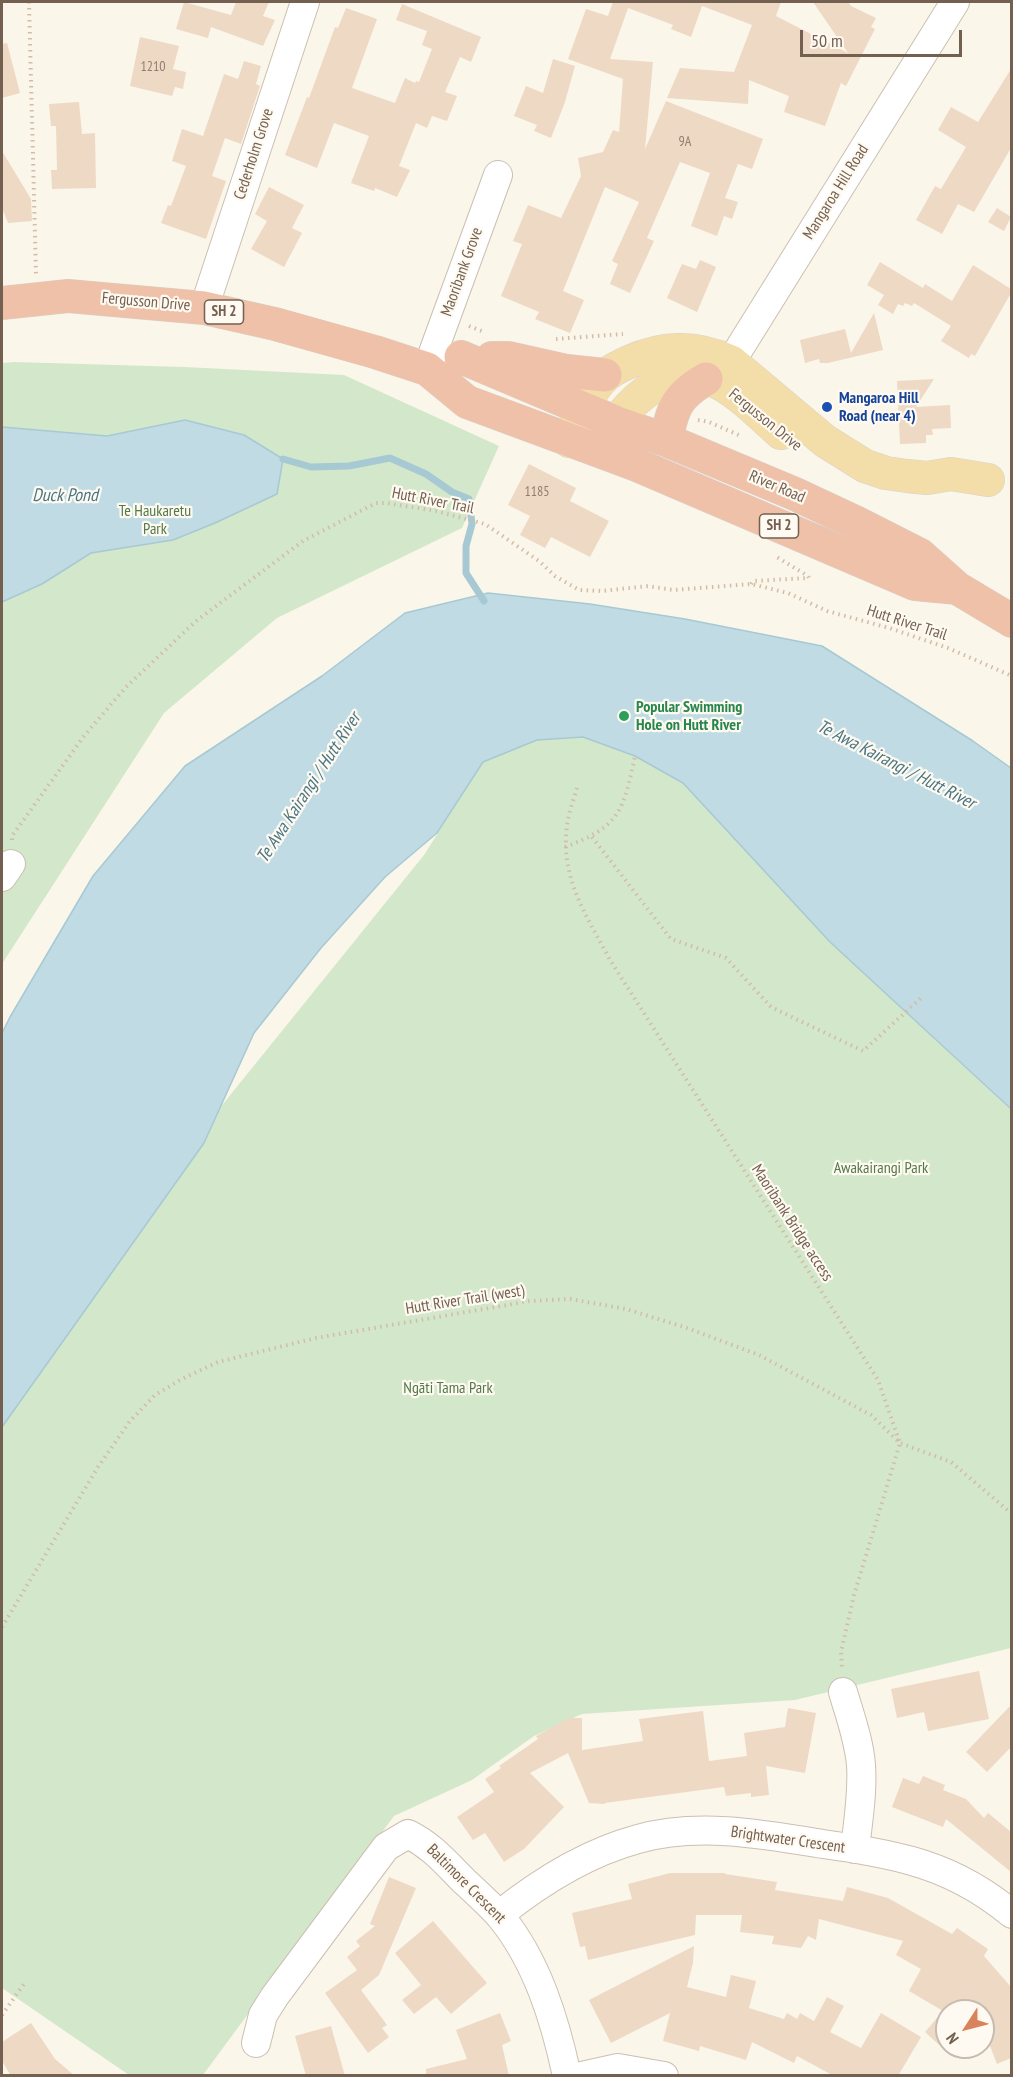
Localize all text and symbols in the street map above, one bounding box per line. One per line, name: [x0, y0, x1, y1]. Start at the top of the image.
scale bar: [803, 18, 965, 56]
text: 50 m: [811, 29, 843, 52]
house number: 1210: [140, 59, 166, 75]
street label: Cederholm Grove: [230, 106, 278, 202]
house number: 9A: [679, 134, 691, 150]
street label: Mangaroa Hill Road: [799, 141, 873, 243]
street label: Maoribank Grove: [437, 225, 487, 319]
street label: Fergusson Drive: [101, 289, 191, 315]
road number: SH 2: [204, 300, 244, 324]
street label: Fergusson Drive: [725, 385, 805, 455]
place label: Mangaroa Hill Road (near 4): [839, 388, 919, 426]
marker: Mangaroa Hill Road (near 4): [820, 400, 834, 414]
street label: River Road: [746, 467, 808, 507]
street label: Hutt River Trail: [390, 484, 476, 518]
house number: 1185: [524, 484, 550, 500]
water label: Duck Pond: [32, 485, 98, 507]
park label: Te Haukaretu Park: [119, 501, 191, 539]
road number: SH 2: [760, 514, 798, 538]
street label: Hutt River Trail: [864, 601, 950, 645]
place label: Popular Swimming Hole on Hutt River: [636, 697, 742, 735]
water label: Te Awa Kairangi / Hutt River: [252, 709, 366, 867]
marker: Popular Swimming Hole on Hutt River: [617, 709, 631, 723]
water label: Te Awa Kairangi / Hutt River: [813, 716, 979, 814]
park label: Awakairangi Park: [834, 1158, 928, 1178]
street label: Maoribank Bridge access: [747, 1161, 837, 1285]
street label: Hutt River Trail (west): [404, 1281, 526, 1319]
park label: Ngāti Tama Park: [403, 1378, 493, 1398]
street label: Brightwater Crescent: [730, 1822, 846, 1858]
street label: Baltimore Crescent: [422, 1840, 510, 1928]
north arrow: [935, 1999, 995, 2059]
text: N: [941, 2029, 963, 2048]

